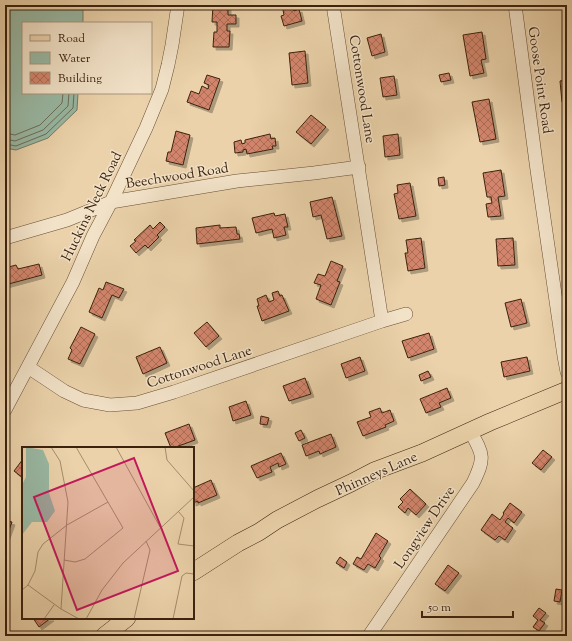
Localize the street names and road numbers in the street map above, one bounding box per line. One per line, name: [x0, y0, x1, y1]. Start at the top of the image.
street label: Goose Point Road: [522, 25, 556, 135]
street label: Cottonwood Lane: [343, 34, 379, 145]
street label: Huckins Neck Road: [58, 149, 128, 265]
street label: Beechwood Road: [124, 159, 230, 195]
street label: Cottonwood Lane: [144, 341, 255, 394]
street label: Phinneys Lane: [333, 448, 421, 502]
street label: Longview Drive: [391, 483, 461, 573]

